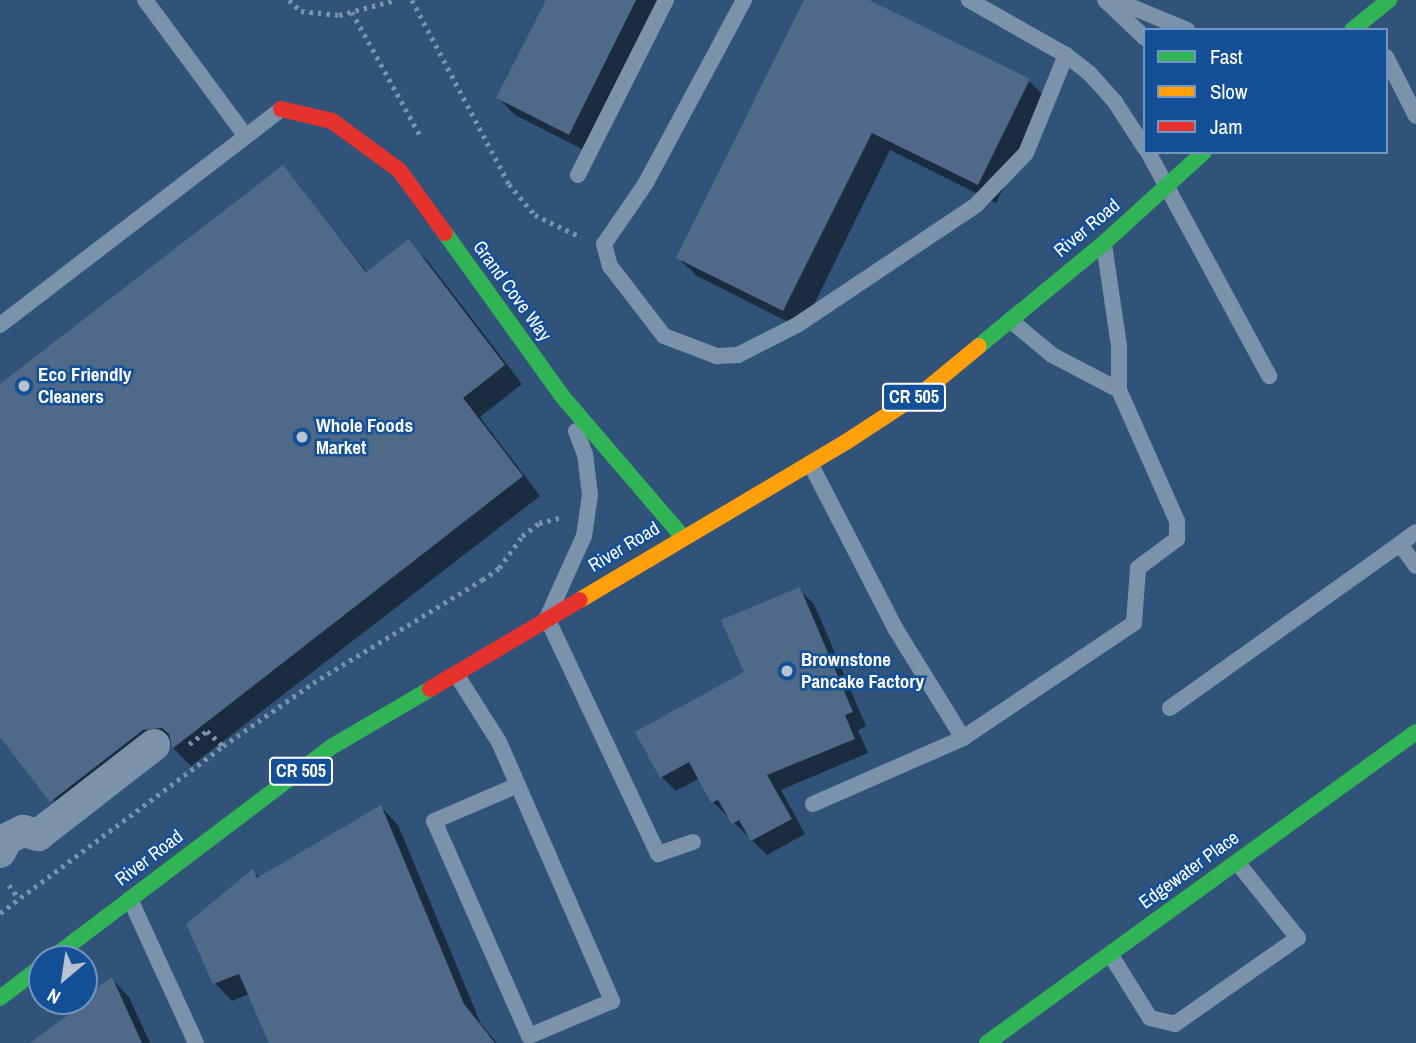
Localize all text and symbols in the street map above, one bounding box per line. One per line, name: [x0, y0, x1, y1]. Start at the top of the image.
legend: [1143, 28, 1388, 154]
text: Fast: [1210, 42, 1243, 71]
text: Slow: [1210, 77, 1247, 106]
text: Jam: [1210, 112, 1243, 141]
street label: River Road: [1049, 194, 1125, 262]
street label: Grand Cove Way: [468, 236, 556, 346]
place label: Eco Friendly Cleaners: [38, 364, 132, 408]
marker: Eco Friendly Cleaners: [16, 378, 32, 394]
road number: CR 505: [881, 382, 947, 412]
place label: Whole Foods Market: [316, 415, 413, 459]
marker: Whole Foods Market: [294, 429, 310, 445]
street label: River Road: [584, 517, 664, 577]
place label: Brownstone Pancake Factory: [801, 649, 924, 693]
marker: Brownstone Pancake Factory: [779, 663, 795, 679]
road number: CR 505: [268, 756, 334, 786]
street label: River Road: [111, 825, 187, 891]
street label: Edgewater Place: [1135, 826, 1243, 914]
north arrow: [28, 945, 98, 1015]
text: N: [43, 983, 65, 1011]

